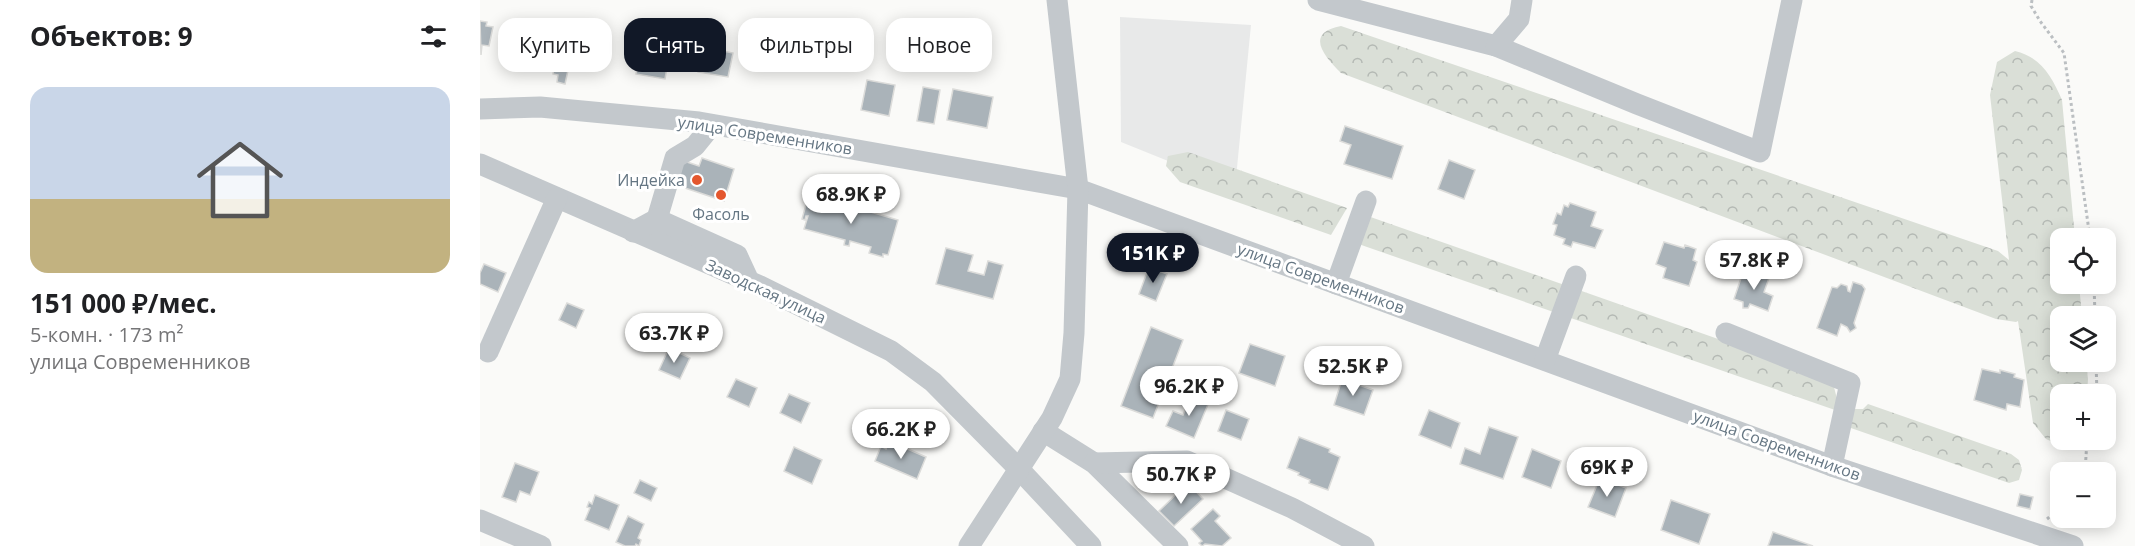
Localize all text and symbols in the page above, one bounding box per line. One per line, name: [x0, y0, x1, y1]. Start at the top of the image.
text: Объектов: 9: [30, 18, 193, 54]
chip: Купить: [498, 18, 612, 72]
chip: Снять: [624, 18, 726, 72]
chip: Фильтры: [738, 18, 874, 72]
chip: Новое: [886, 18, 992, 72]
icon: filters: [417, 20, 450, 53]
street label: улица Современников: [676, 110, 854, 160]
icon: home: [186, 126, 294, 234]
place label: Индейка: [617, 169, 685, 191]
marker: Индейка: [690, 173, 704, 187]
pin: 68.9K ₽: [796, 174, 906, 225]
text: 68.9K ₽: [816, 180, 886, 207]
marker: Фасоль: [714, 188, 728, 202]
place label: Фасоль: [692, 203, 750, 225]
map controls: [2050, 228, 2116, 528]
button: locate: [2050, 228, 2116, 294]
pin: 151K ₽: [1104, 233, 1202, 284]
street label: улица Современников: [1234, 238, 1408, 318]
text: 151K ₽: [1121, 239, 1185, 266]
pin: 57.8K ₽: [1699, 240, 1809, 291]
text: 57.8K ₽: [1719, 246, 1789, 273]
street label: Заводская улица: [702, 253, 830, 329]
text: 151 000 ₽/мес.: [30, 285, 217, 321]
button: layers: [2050, 306, 2116, 372]
pin: 63.7K ₽: [619, 313, 729, 364]
text: 63.7K ₽: [639, 319, 709, 346]
text: 5-комн. · 173 m²: [30, 321, 183, 348]
pin: 52.5K ₽: [1298, 346, 1408, 397]
text: улица Современников: [30, 348, 250, 375]
text: 52.5K ₽: [1318, 352, 1388, 379]
pin: 96.2K ₽: [1134, 366, 1244, 417]
text: 96.2K ₽: [1154, 372, 1224, 399]
button: +: [2050, 384, 2116, 450]
street label: улица Современников: [1690, 405, 1864, 485]
pin: 66.2K ₽: [846, 409, 956, 460]
text: 66.2K ₽: [866, 415, 936, 442]
pin: 69K ₽: [1565, 447, 1649, 498]
text: 69K ₽: [1581, 453, 1634, 480]
pin: 50.7K ₽: [1126, 454, 1236, 505]
text: 50.7K ₽: [1146, 460, 1216, 487]
button: −: [2050, 462, 2116, 528]

